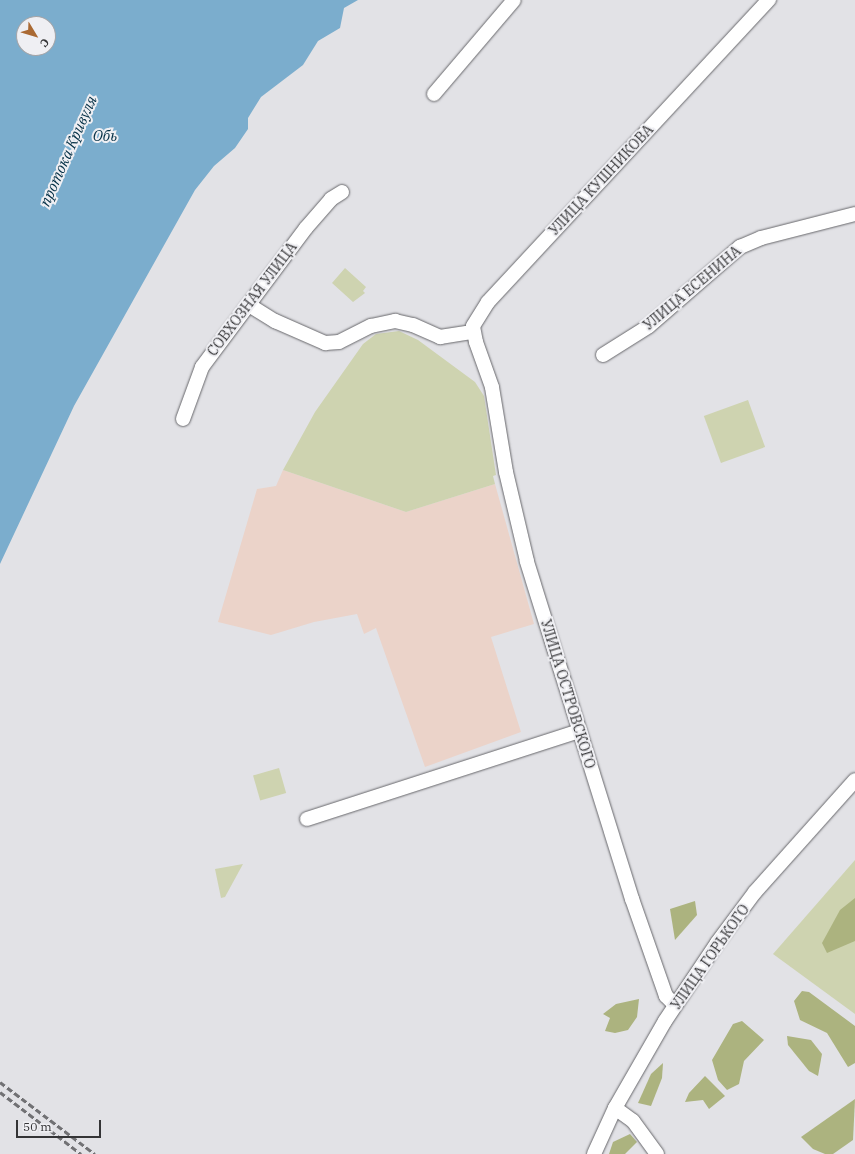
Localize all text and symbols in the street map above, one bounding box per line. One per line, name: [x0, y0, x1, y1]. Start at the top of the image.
north arrow: [16, 16, 56, 56]
text: С: [37, 36, 52, 50]
water label: протока Кривуля: [36, 93, 100, 209]
street label: УЛИЦА КУШНИКОВА: [545, 121, 657, 239]
water label: Обь: [93, 127, 117, 145]
street label: СОВХОЗНАЯ УЛИЦА: [204, 239, 300, 359]
street label: УЛИЦА ЕСЕНИНА: [640, 242, 744, 334]
street label: УЛИЦА ОСТРОВСКОГО: [537, 617, 599, 771]
street label: УЛИЦА ГОРЬКОГО: [667, 901, 753, 1013]
scale bar: [18, 1112, 103, 1138]
text: 50 m: [23, 1119, 52, 1134]

